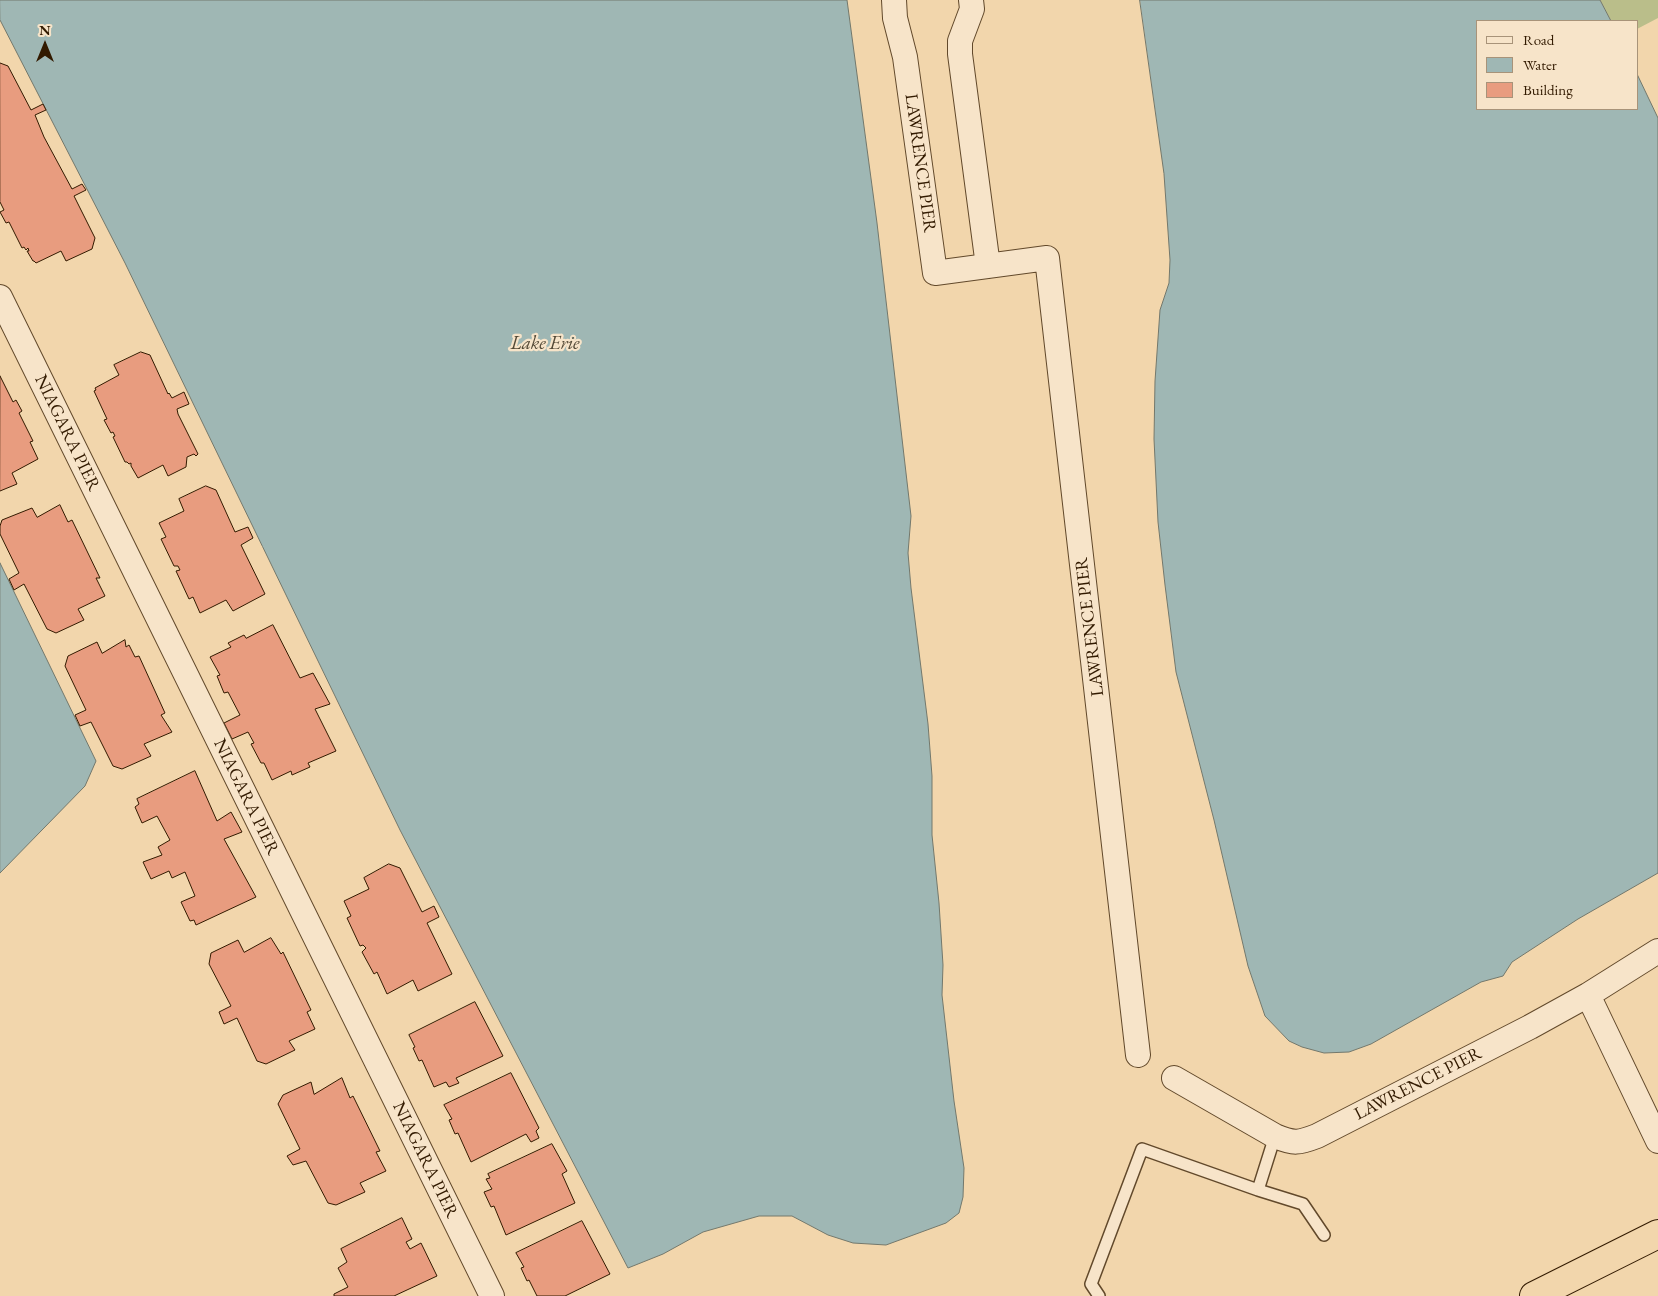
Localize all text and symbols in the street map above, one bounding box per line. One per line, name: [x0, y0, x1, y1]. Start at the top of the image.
north arrow: [20, 20, 70, 70]
legend: [1476, 20, 1638, 110]
text: N: [39, 21, 51, 39]
text: Road: [1523, 30, 1554, 49]
text: Water: [1523, 55, 1557, 74]
text: Building: [1523, 80, 1573, 99]
street label: LAWRENCE PIER: [900, 92, 940, 234]
water label: Lake Erie: [511, 333, 579, 355]
street label: NIAGARA PIER: [30, 371, 104, 495]
street label: LAWRENCE PIER: [1071, 556, 1109, 698]
street label: NIAGARA PIER: [209, 735, 283, 859]
street label: LAWRENCE PIER: [1351, 1043, 1485, 1125]
street label: NIAGARA PIER: [388, 1098, 462, 1222]

